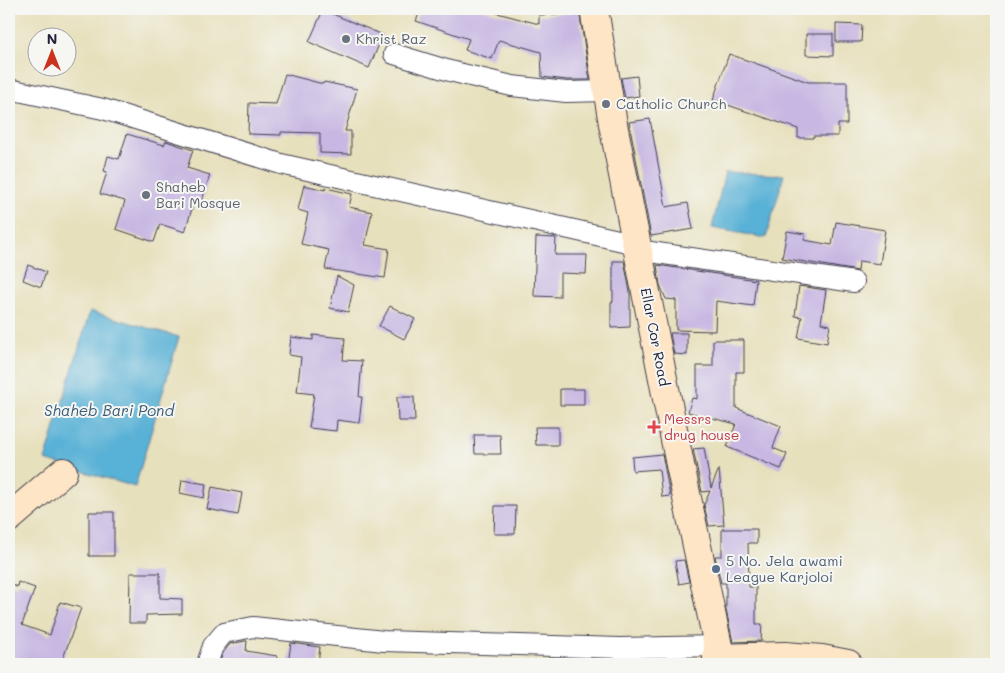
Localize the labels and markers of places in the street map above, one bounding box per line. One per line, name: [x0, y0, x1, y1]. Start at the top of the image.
place label: Khrist Raz: [356, 29, 427, 48]
marker: Khrist Raz: [340, 33, 352, 45]
place label: Catholic Church: [616, 94, 726, 113]
marker: Catholic Church: [600, 98, 612, 110]
place label: Shaheb Bari Mosque: [156, 177, 241, 212]
marker: Shaheb Bari Mosque: [140, 189, 152, 201]
place label: Messrs drug house: [664, 409, 740, 444]
marker: Messrs drug house: [648, 421, 660, 433]
place label: 5 No. Jela awami League Karjoloi: [726, 551, 843, 586]
marker: 5 No. Jela awami League Karjoloi: [710, 563, 722, 575]

